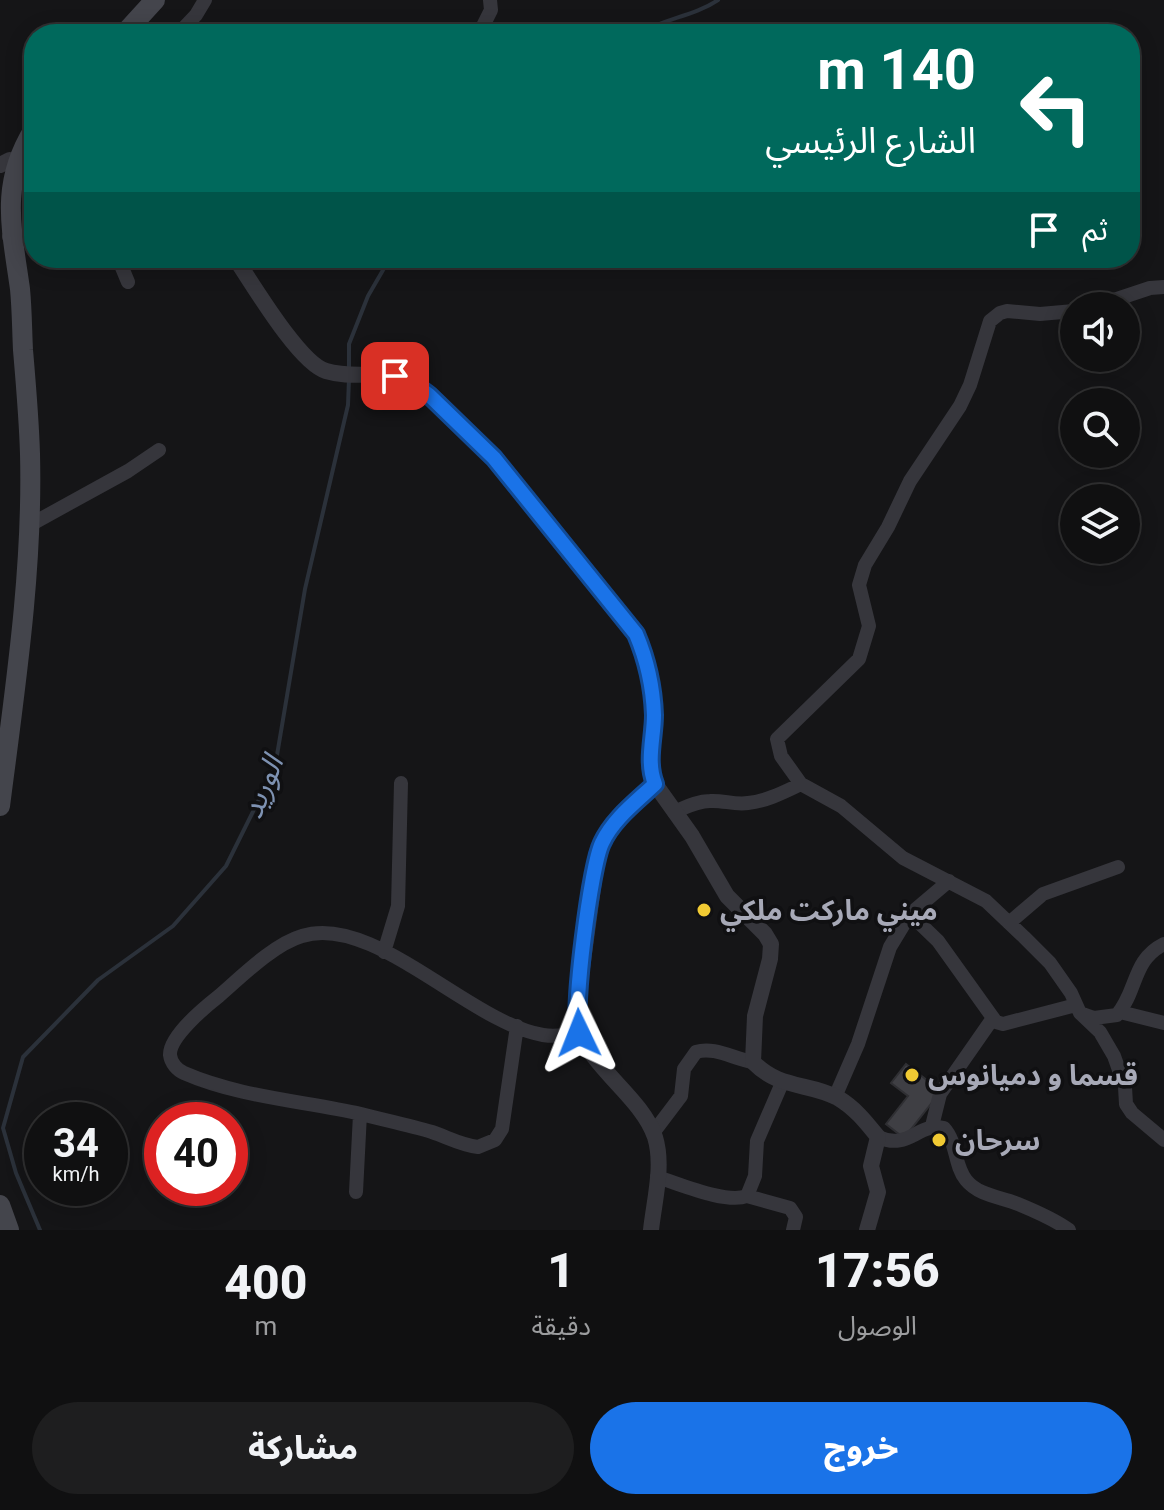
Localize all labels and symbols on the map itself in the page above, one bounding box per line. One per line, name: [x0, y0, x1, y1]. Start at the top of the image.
pin: [361, 342, 429, 410]
water label: الوريد: [234, 748, 291, 823]
place label: ميني ماركت ملكي: [720, 894, 938, 932]
marker: ميني ماركت ملكي: [695, 901, 713, 919]
position arrow: [537, 991, 621, 1075]
place label: قسما و دميانوس: [928, 1059, 1138, 1092]
marker: قسما و دميانوس: [903, 1066, 921, 1084]
speed limit sign: 40: [144, 1102, 248, 1206]
place label: سرحان: [955, 1124, 1040, 1157]
marker: سرحان: [930, 1131, 948, 1149]

